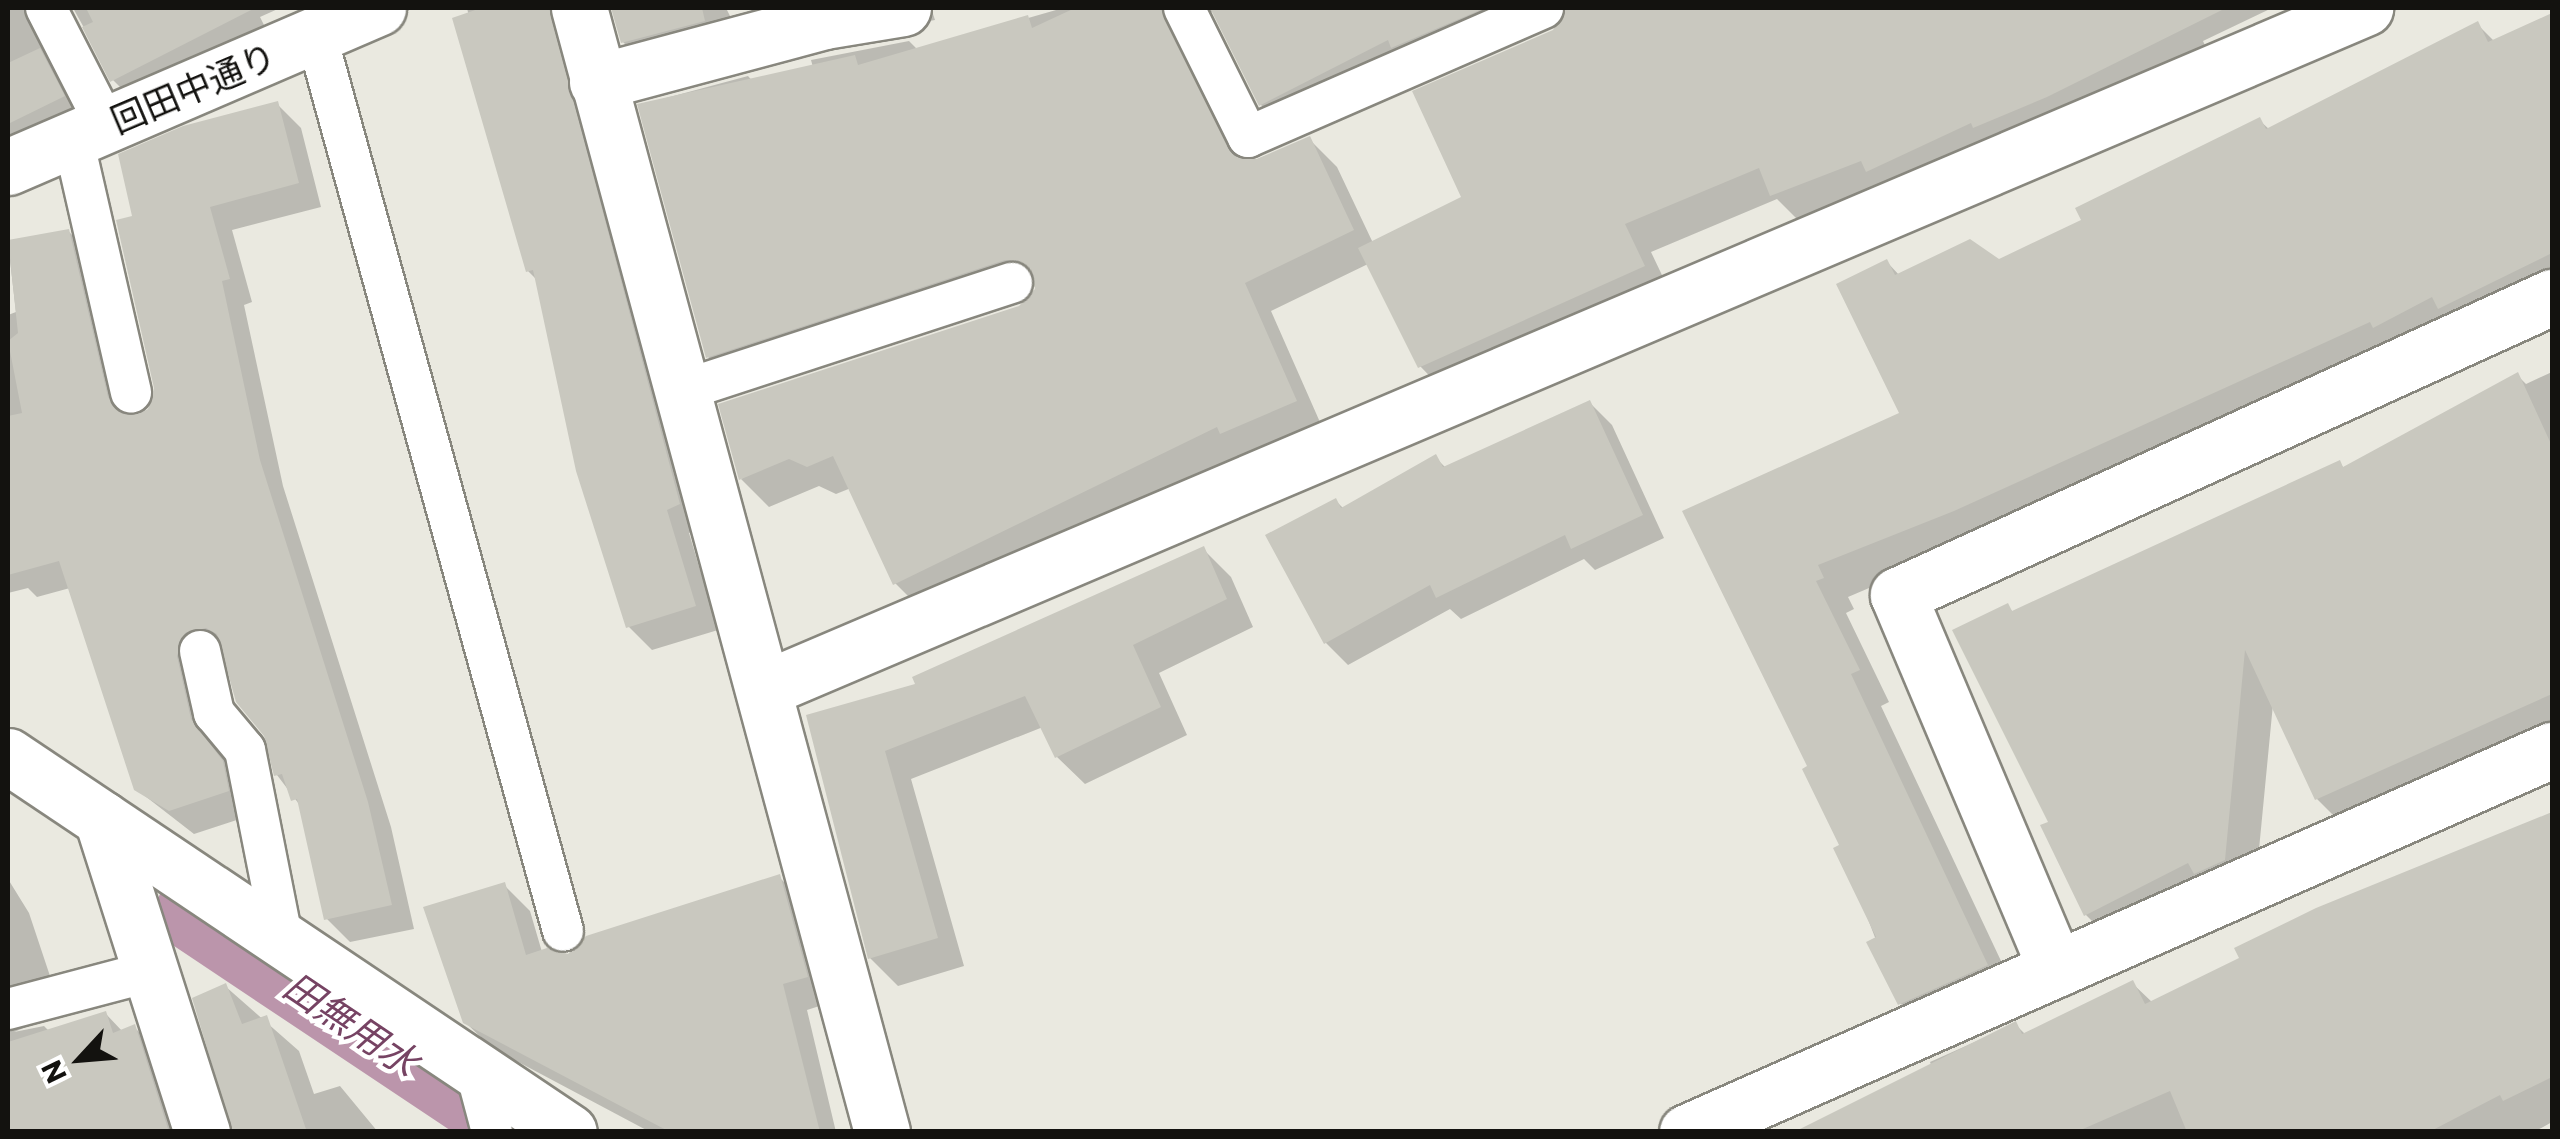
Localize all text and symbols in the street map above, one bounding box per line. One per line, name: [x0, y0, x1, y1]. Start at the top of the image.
street label: 回田中通り: [104, 33, 282, 141]
water label: 田無用水: [276, 962, 428, 1084]
north arrow: [30, 1009, 130, 1109]
text: N: [33, 1055, 73, 1089]

